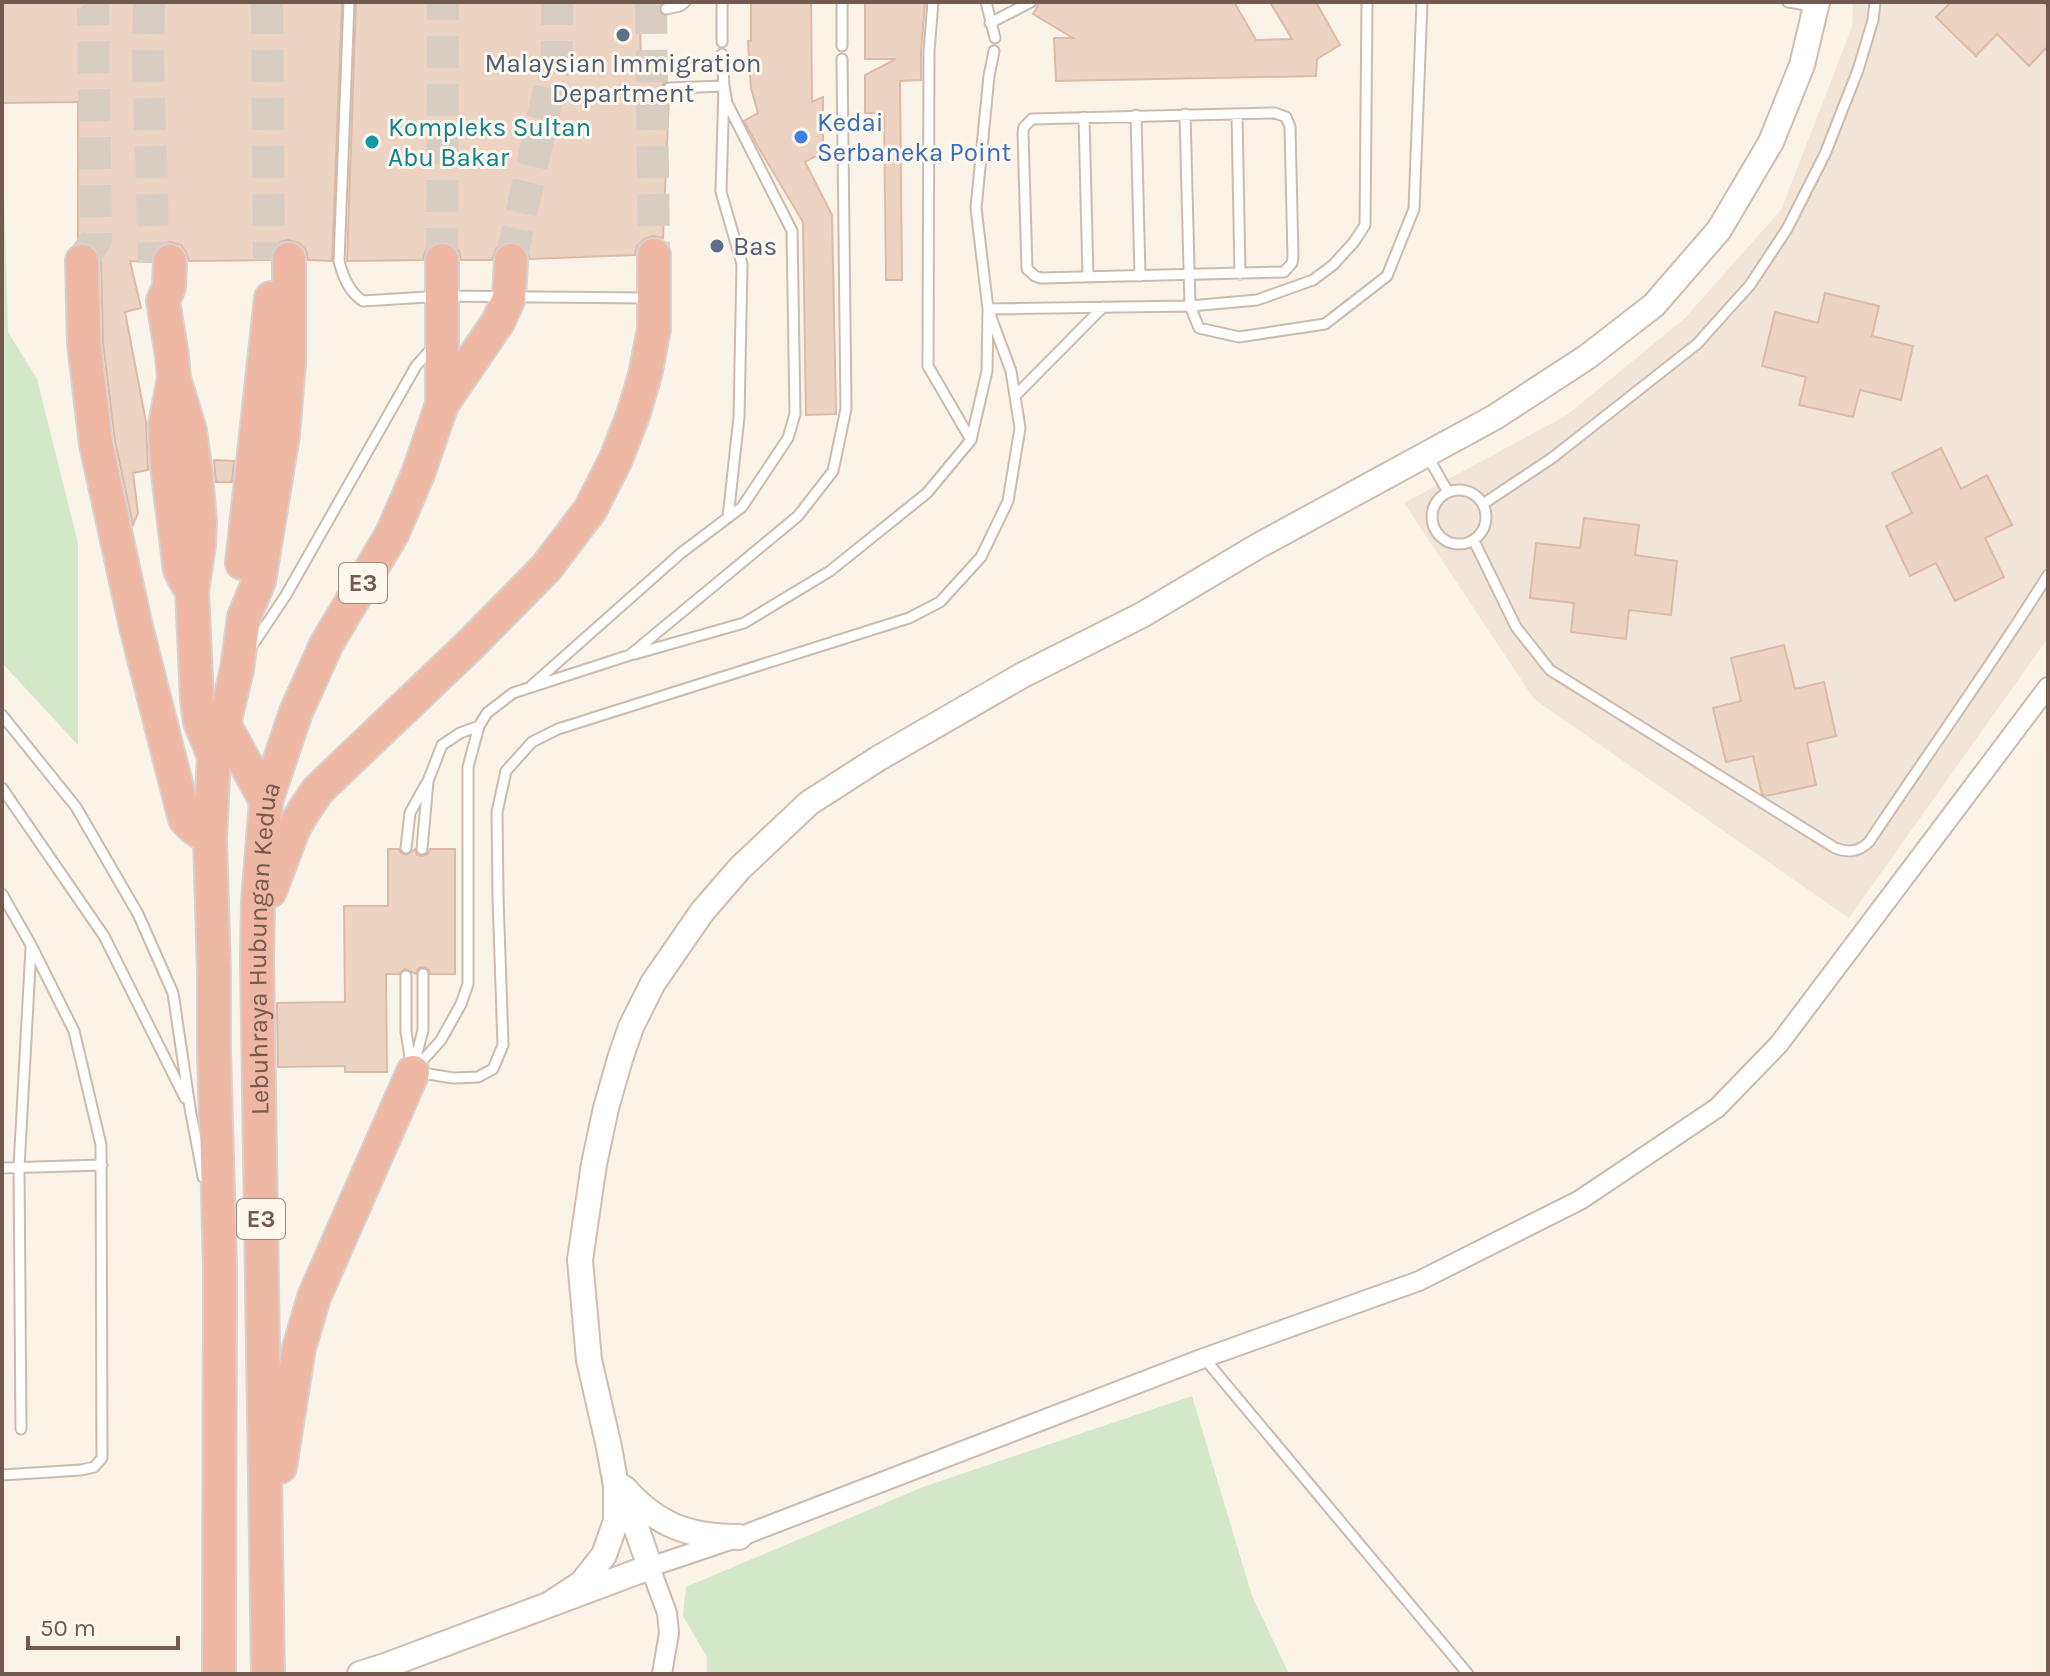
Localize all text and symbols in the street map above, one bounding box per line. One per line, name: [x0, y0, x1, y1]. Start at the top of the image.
marker: Malaysian Immigration Department: [614, 26, 632, 44]
place label: Malaysian Immigration Department: [484, 48, 762, 109]
place label: Kedai Serbaneka Point: [817, 107, 1011, 168]
place label: Kompleks Sultan Abu Bakar: [388, 112, 591, 173]
marker: Kedai Serbaneka Point: [792, 128, 810, 146]
marker: Kompleks Sultan Abu Bakar: [363, 133, 381, 151]
place label: Bas: [733, 231, 777, 262]
marker: Bas: [708, 237, 726, 255]
road number: E3: [339, 563, 387, 603]
street label: Lebuhraya Hubungan Kedua: [242, 778, 287, 1115]
road number: E3: [237, 1199, 285, 1239]
scale bar: [28, 1600, 178, 1650]
text: 50 m: [40, 1614, 96, 1642]

